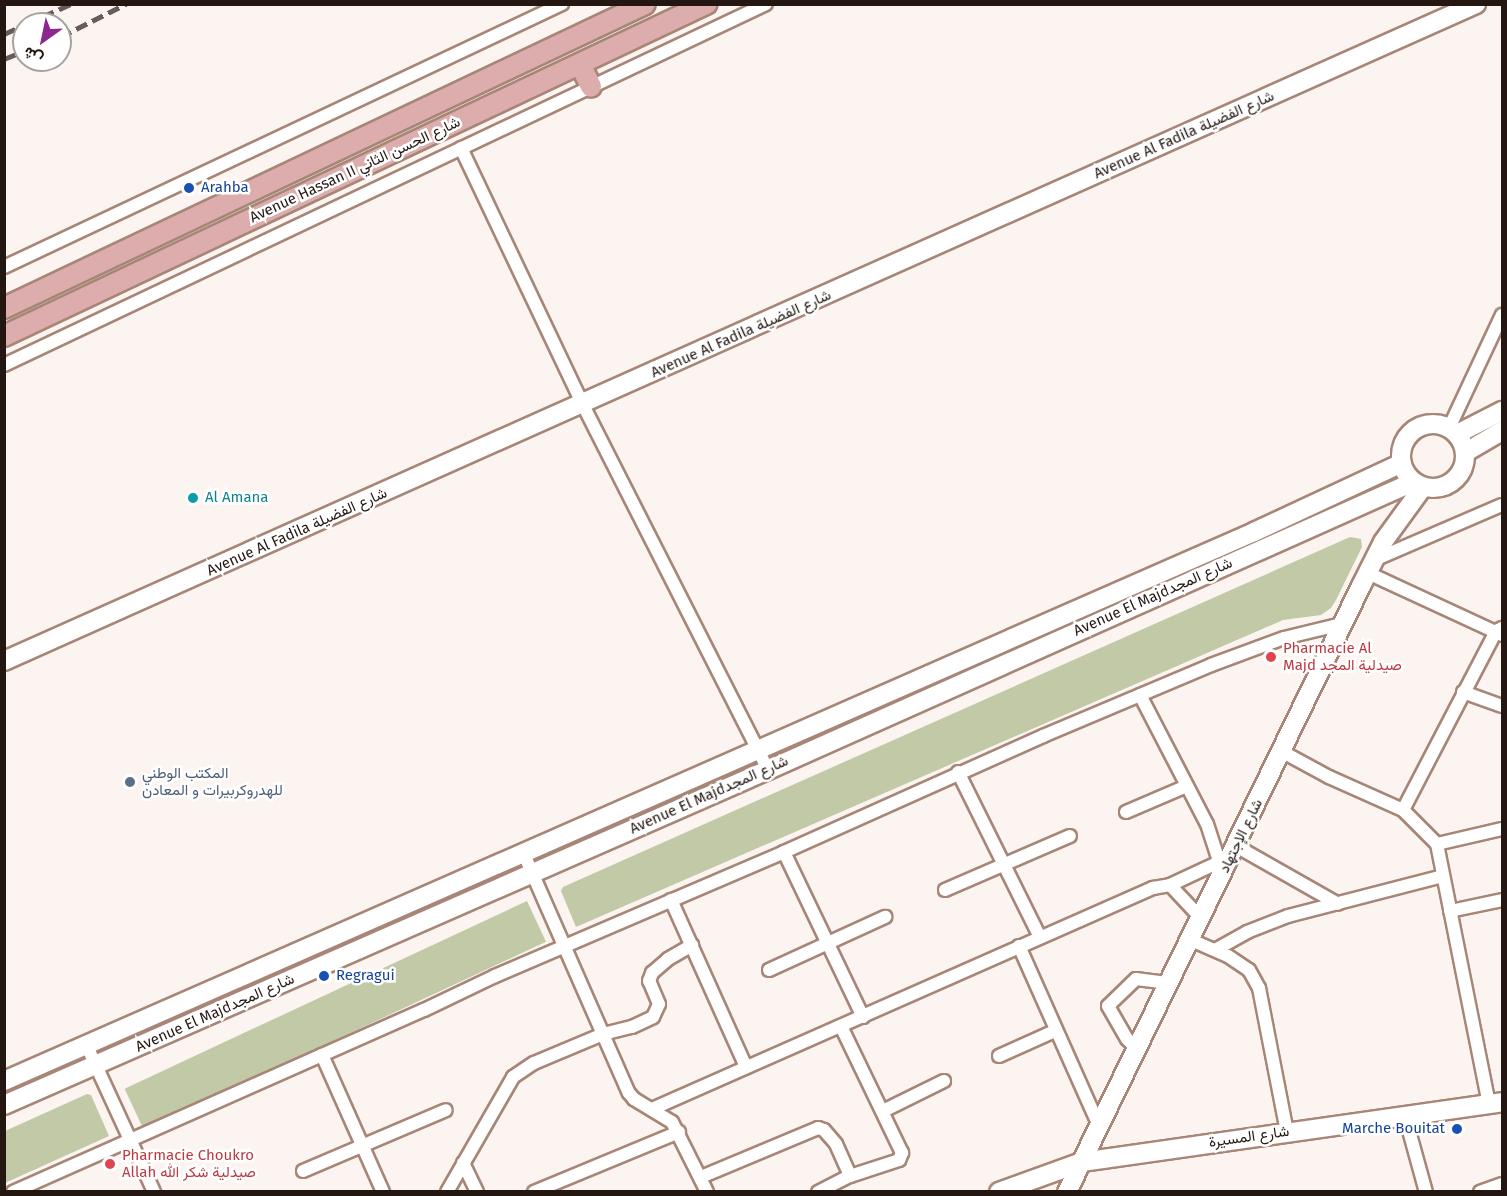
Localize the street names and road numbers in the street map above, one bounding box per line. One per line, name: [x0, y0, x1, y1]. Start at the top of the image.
street label: Avenue Al Fadila شارع الفضيلة: [1091, 87, 1277, 183]
street label: Avenue Hassan II شارع الحسن الثاني: [247, 113, 463, 227]
street label: Avenue Al Fadila شارع الفضيلة: [648, 286, 834, 382]
street label: Avenue Al Fadila شارع الفضيلة: [204, 484, 390, 580]
street label: Avenue El Majdشارع المجد: [1071, 554, 1235, 640]
street label: Avenue El Majdشارع المجد: [627, 752, 791, 838]
street label: شارع الإجتهاد: [1215, 796, 1267, 876]
street label: Avenue El Majdشارع المجد: [133, 970, 297, 1056]
street label: شارع المسيرة: [1208, 1122, 1290, 1152]

